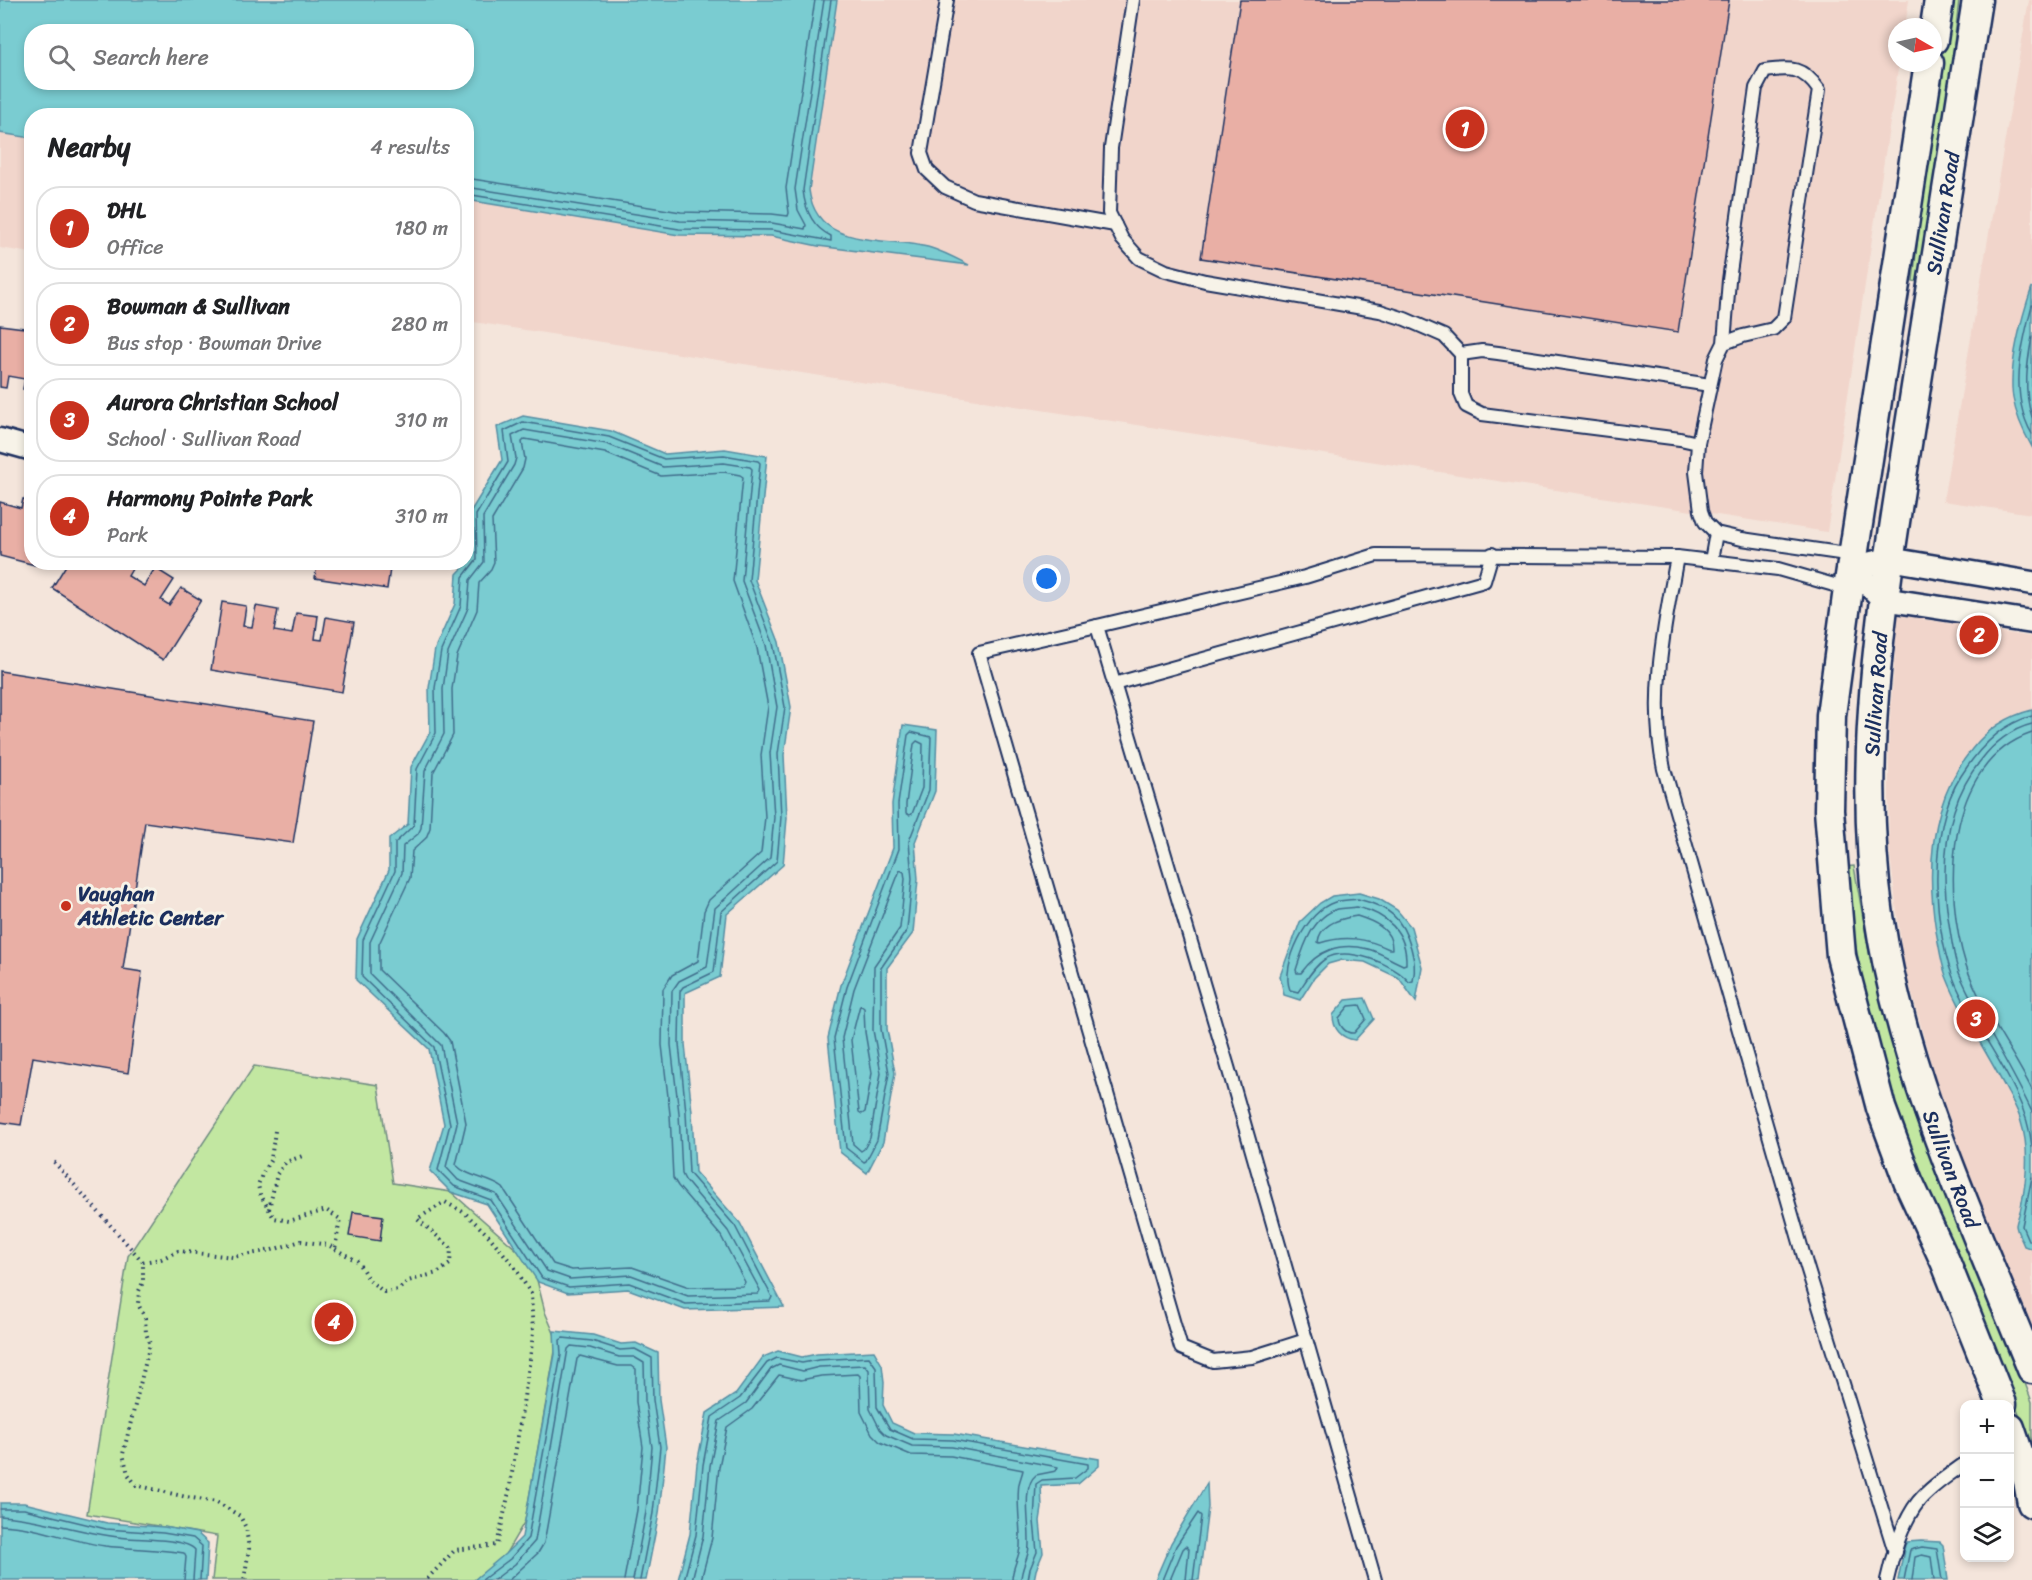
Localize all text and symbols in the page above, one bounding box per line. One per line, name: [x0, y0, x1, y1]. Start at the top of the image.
north arrow: [1888, 18, 1942, 72]
search box: [24, 24, 474, 90]
text: Search here: [93, 38, 209, 77]
icon: search: [45, 41, 78, 74]
pin: 1: [1446, 106, 1484, 152]
text: Nearby: [48, 124, 130, 170]
text: 4 results: [370, 130, 450, 165]
street label: Sullivan Road: [1915, 147, 1972, 277]
text: DHL: [107, 191, 146, 230]
text: 1: [65, 211, 74, 246]
text: 180 m: [394, 211, 448, 246]
text: Office: [107, 230, 163, 265]
text: Bowman & Sullivan: [107, 287, 290, 326]
text: 2: [64, 307, 75, 342]
text: 280 m: [391, 307, 448, 342]
text: Bus stop · Bowman Drive: [107, 326, 322, 361]
text: Aurora Christian School: [107, 383, 338, 422]
text: 3: [64, 403, 75, 438]
text: 310 m: [395, 403, 448, 438]
text: School · Sullivan Road: [107, 422, 300, 457]
text: Harmony Pointe Park: [107, 479, 313, 518]
text: 4: [63, 499, 76, 534]
text: 310 m: [395, 499, 448, 534]
text: Park: [107, 518, 148, 553]
your location: [1032, 564, 1061, 593]
pin: 2: [1960, 612, 1998, 658]
street label: Sullivan Road: [1853, 629, 1899, 757]
place label: Vaughan Athletic Center: [77, 875, 225, 937]
marker: Vaughan Athletic Center: [59, 899, 73, 913]
pin: 3: [1956, 996, 1996, 1042]
street label: Sullivan Road: [1911, 1105, 1992, 1236]
pin: 4: [314, 1300, 354, 1344]
map controls: [1960, 1400, 2014, 1562]
button: +: [1960, 1400, 2014, 1454]
button: −: [1960, 1454, 2014, 1508]
button: layers: [1960, 1508, 2014, 1562]

